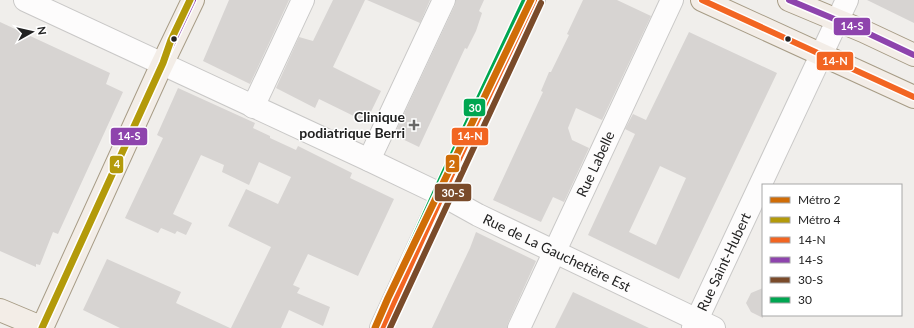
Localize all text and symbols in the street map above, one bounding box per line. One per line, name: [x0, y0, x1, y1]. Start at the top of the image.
north arrow: [12, 12, 52, 52]
line badge: 14-S: [833, 17, 871, 36]
text: 14-S: [841, 19, 863, 32]
text: N: [35, 25, 49, 36]
unlabelled marker: [169, 34, 179, 44]
unlabelled marker: [783, 34, 793, 44]
line badge: 14-N: [816, 51, 854, 71]
text: 14-N: [822, 54, 848, 67]
line badge: 30: [463, 98, 486, 117]
text: 30: [469, 101, 482, 114]
place label: Clinique podiatrique Berri: [299, 108, 406, 141]
marker: Clinique podiatrique Berri: [408, 119, 420, 131]
line badge: 14-S: [110, 127, 148, 146]
line badge: 14-N: [451, 127, 489, 146]
street label: Rue Labelle: [572, 128, 618, 199]
text: 14-S: [118, 129, 140, 142]
text: 14-N: [457, 129, 483, 142]
line badge: 2: [445, 154, 460, 173]
line badge: 4: [109, 155, 124, 174]
text: 4: [114, 157, 121, 170]
text: 2: [449, 157, 455, 170]
line badge: 30-S: [434, 183, 472, 202]
legend: [762, 184, 902, 316]
text: 30-S: [442, 186, 464, 199]
text: Métro 2: [798, 192, 841, 207]
street label: Rue de La Gauchetière Est: [481, 210, 634, 295]
street label: Rue Saint-Hubert: [693, 210, 754, 314]
text: Métro 4: [798, 212, 841, 227]
text: 14-N: [798, 232, 826, 247]
text: 14-S: [798, 252, 823, 267]
text: 30-S: [798, 272, 823, 287]
text: 30: [798, 292, 812, 307]

